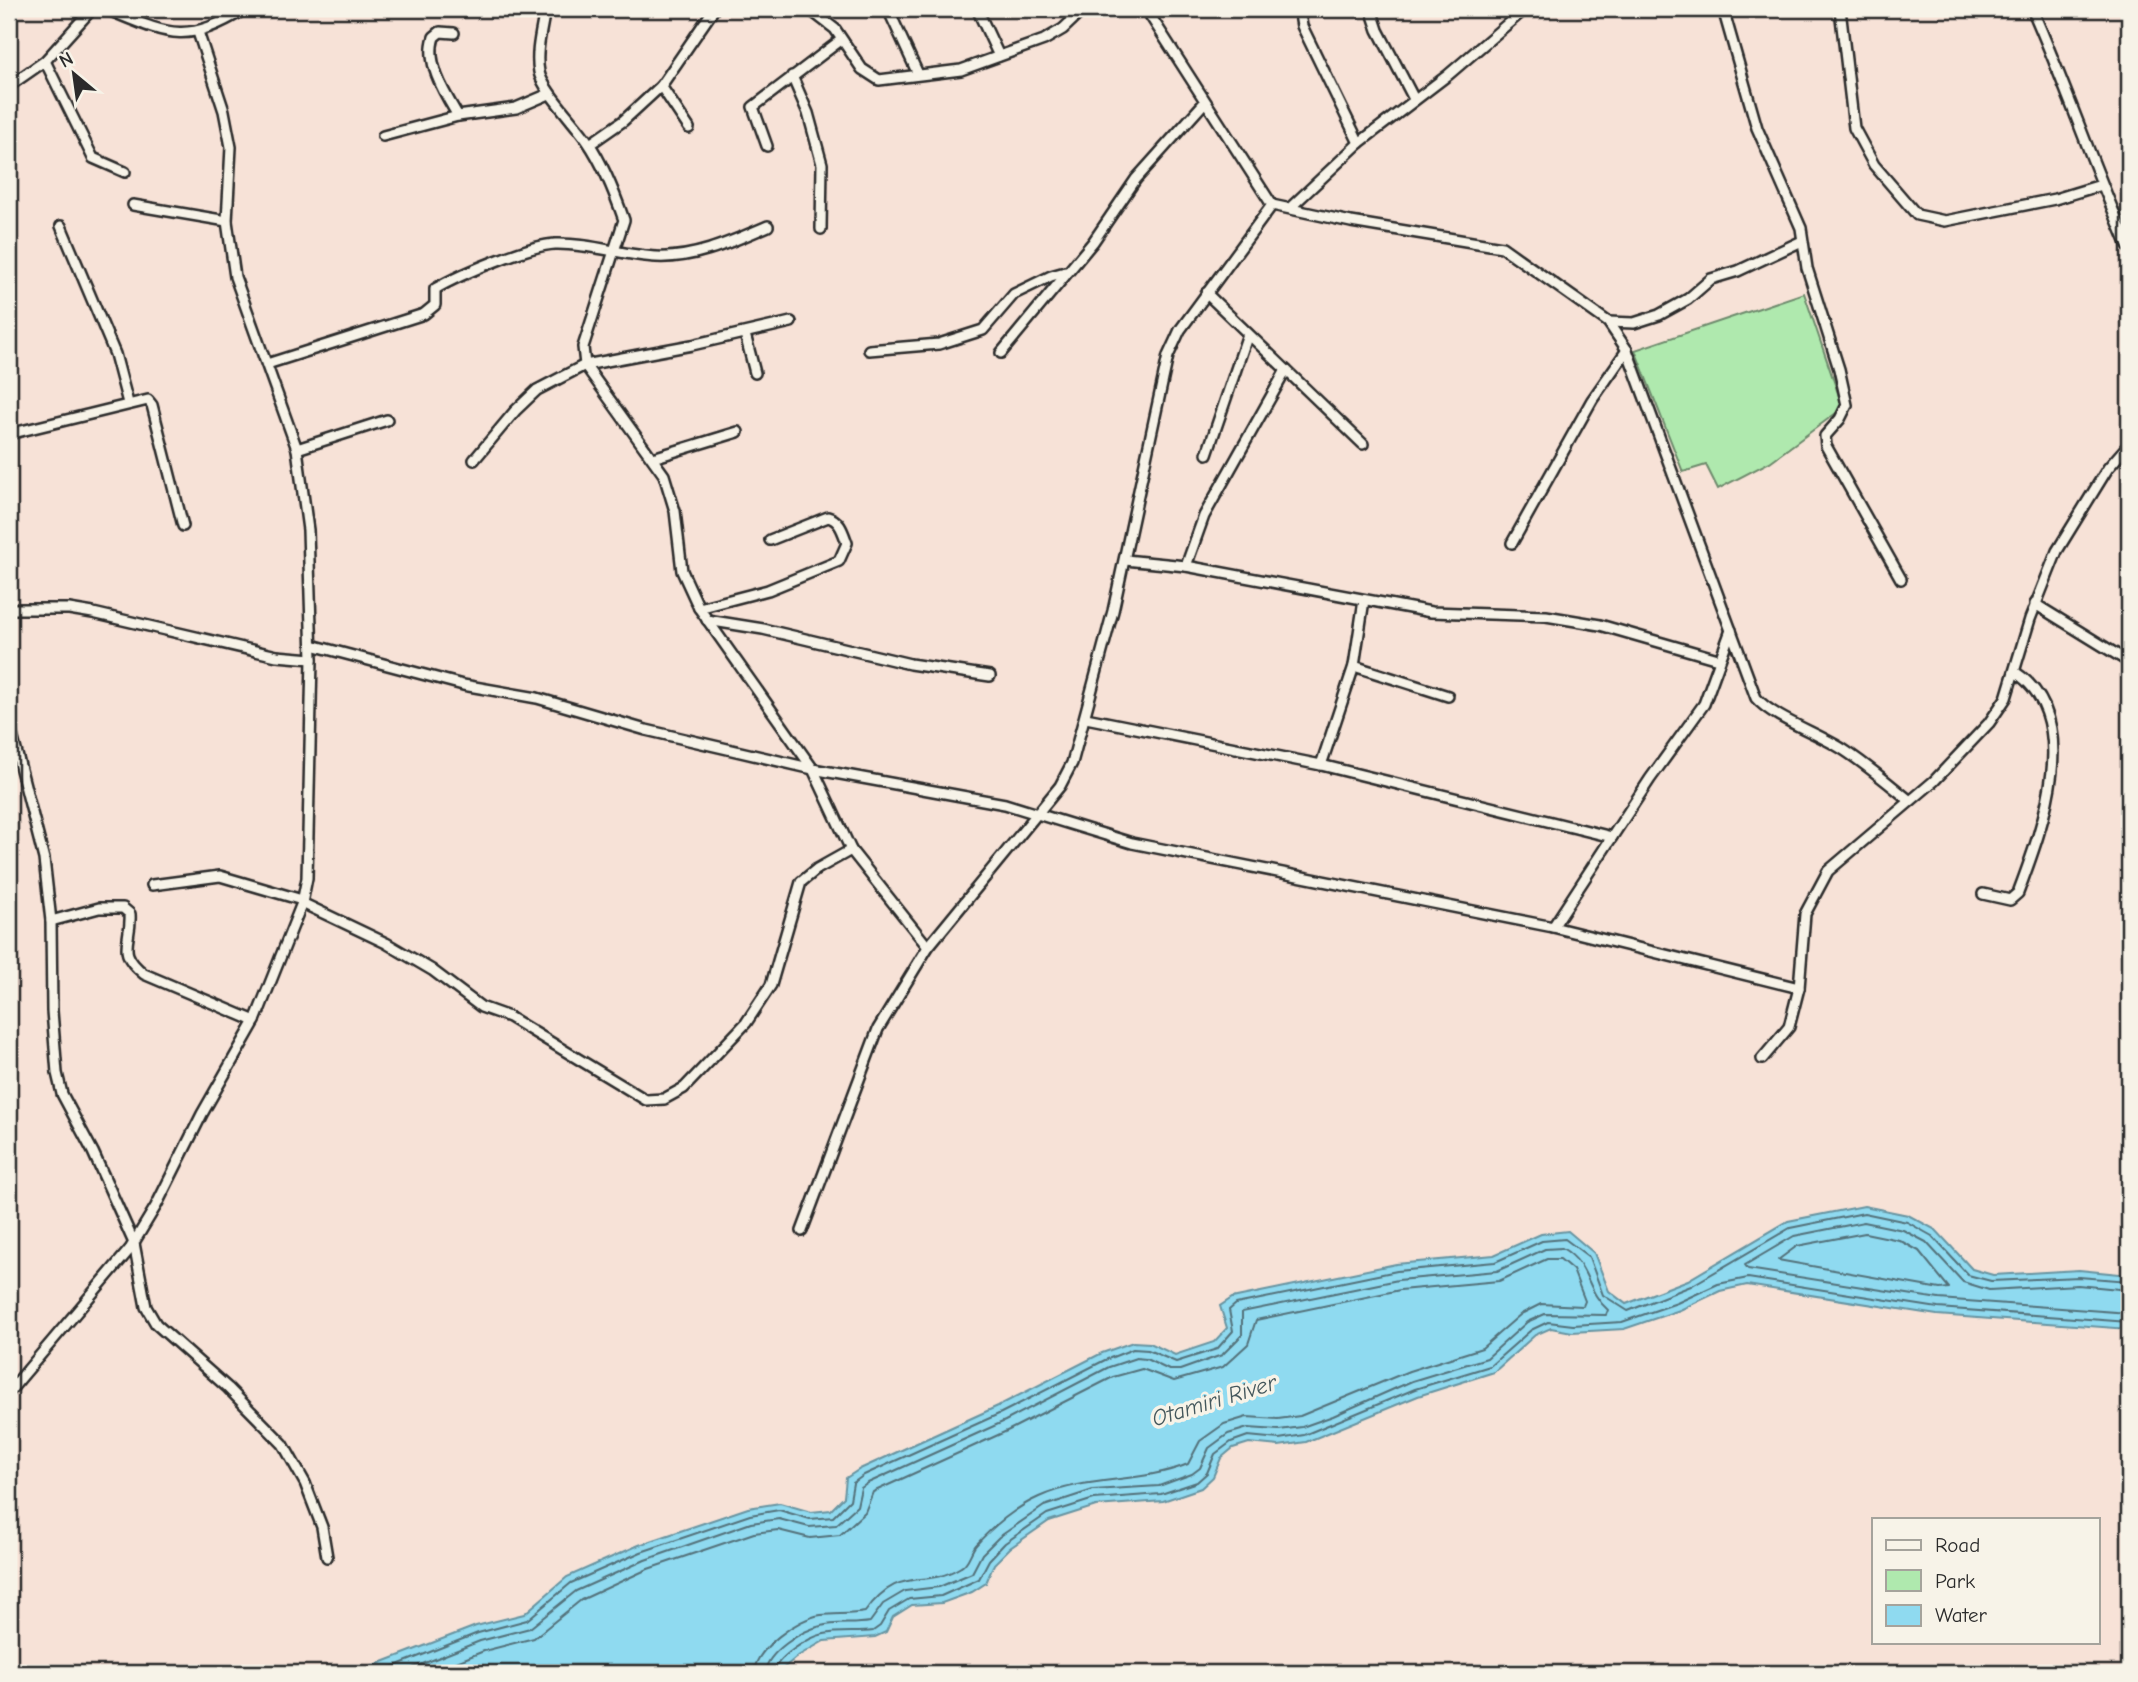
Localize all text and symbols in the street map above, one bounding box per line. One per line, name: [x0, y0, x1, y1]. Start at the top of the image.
north arrow: [38, 38, 108, 108]
text: N: [55, 47, 77, 73]
water label: Otamiri River: [1149, 1368, 1280, 1432]
legend: [1872, 1518, 2100, 1644]
text: Road: [1935, 1533, 1980, 1557]
text: Park: [1935, 1569, 1975, 1593]
text: Water: [1935, 1603, 1988, 1627]

